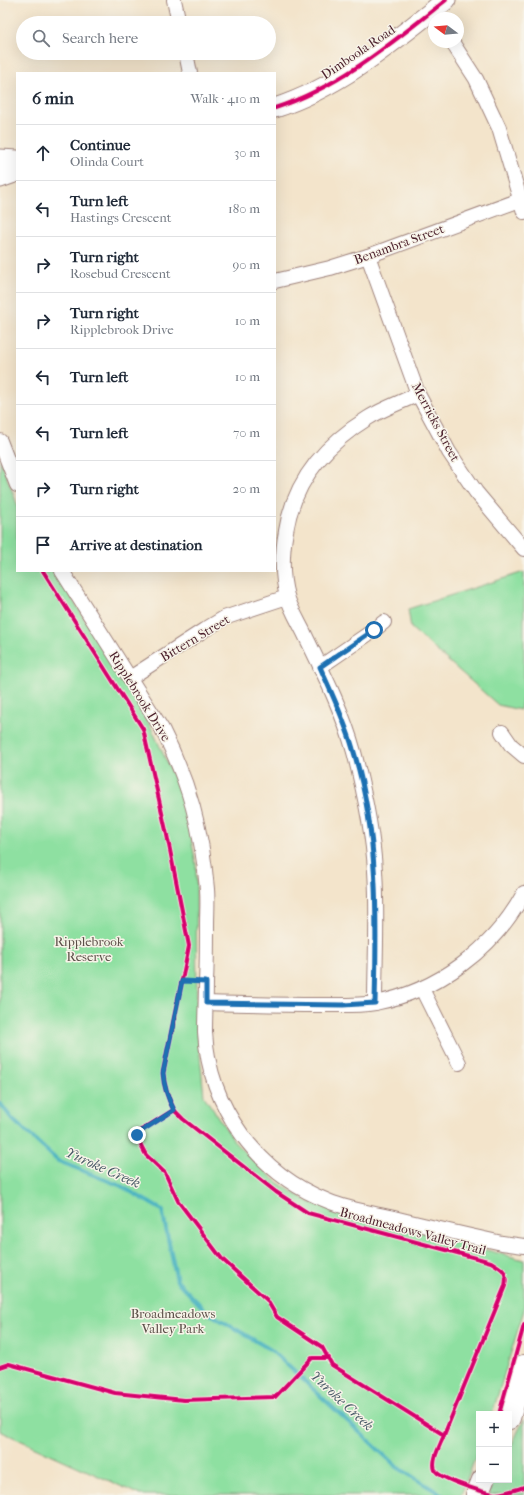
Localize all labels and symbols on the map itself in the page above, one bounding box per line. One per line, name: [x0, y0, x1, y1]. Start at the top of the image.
north arrow: [428, 12, 464, 48]
street label: Dimboola Road: [318, 21, 398, 82]
street label: Benambra Street: [352, 221, 446, 267]
street label: Merricks Street: [409, 380, 463, 464]
street label: Bittern Street: [158, 611, 233, 665]
route start: [365, 621, 383, 639]
street label: Ripplebrook Drive: [106, 648, 174, 744]
park label: Ripplebrook Reserve: [54, 934, 124, 964]
route end: [128, 1126, 146, 1144]
water label: Yuroke Creek: [63, 1144, 143, 1192]
street label: Broadmeadows Valley Trail: [338, 1204, 488, 1258]
park label: Broadmeadows Valley Park: [131, 1306, 216, 1336]
water label: Yuroke Creek: [307, 1368, 377, 1434]

